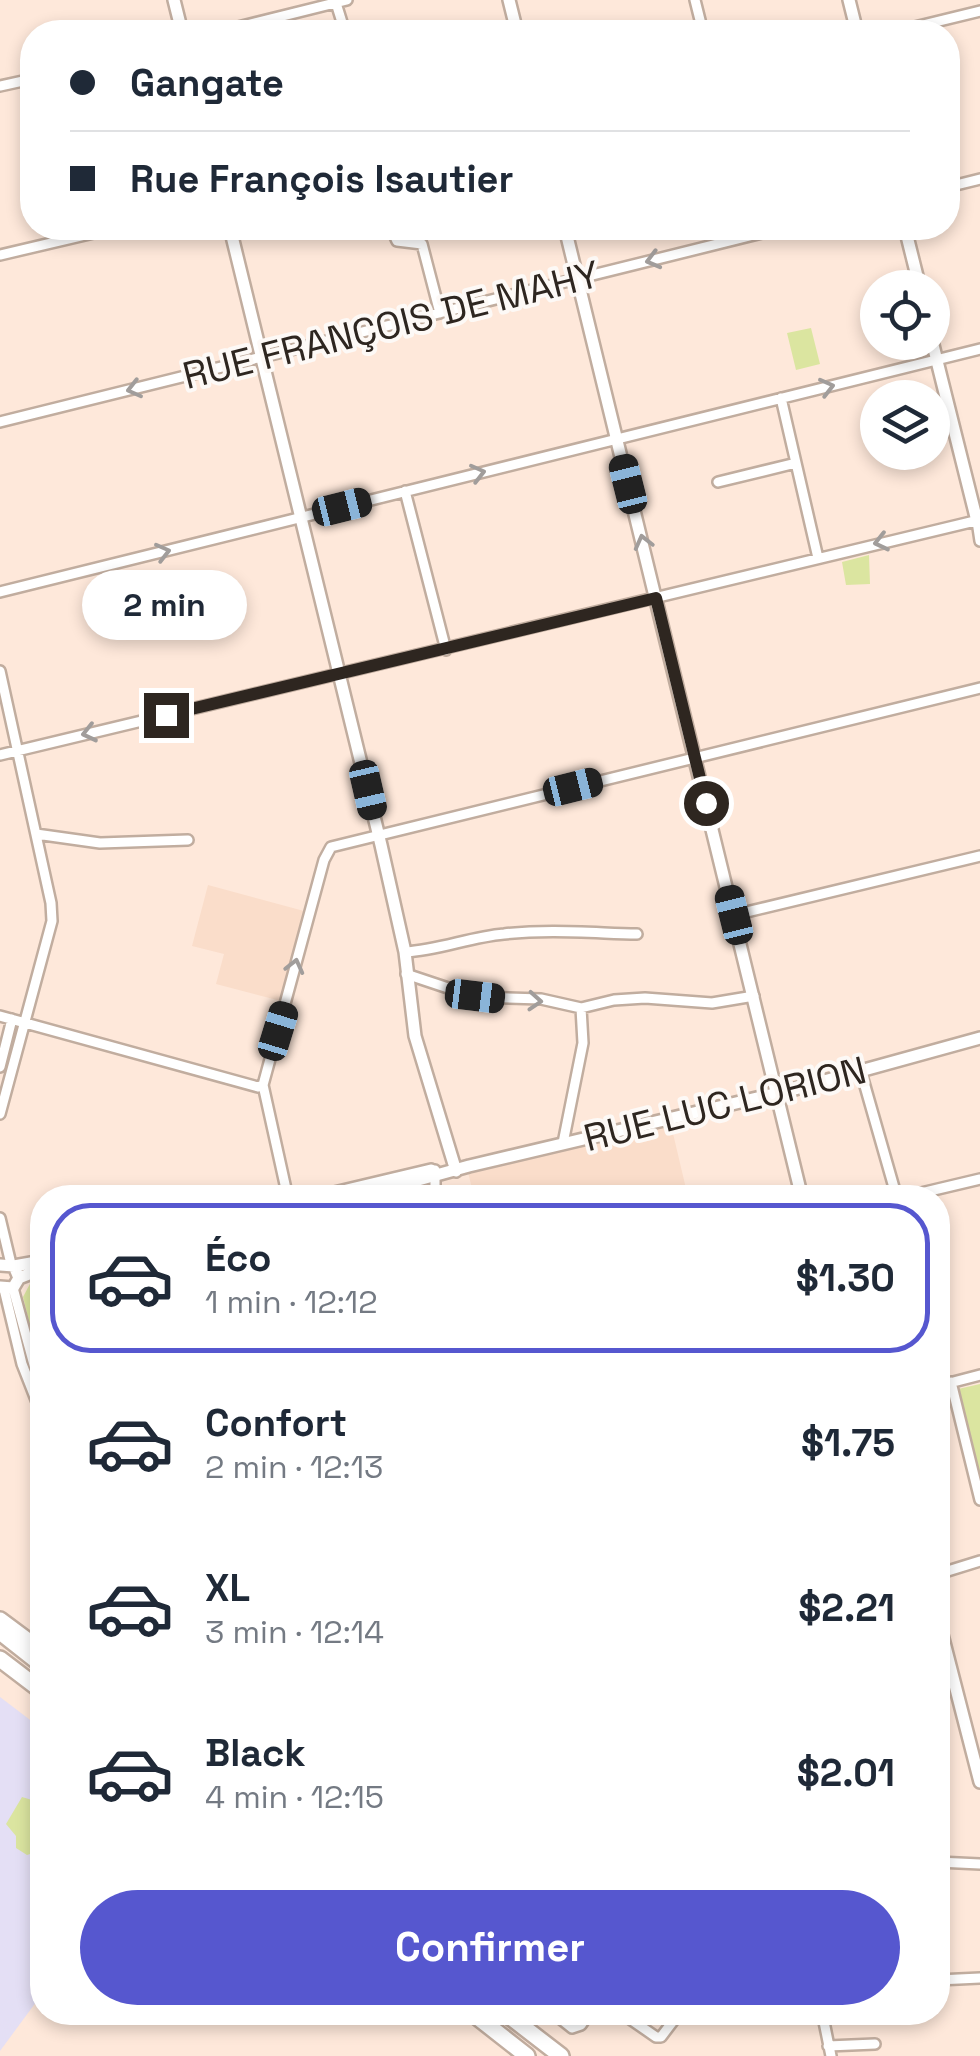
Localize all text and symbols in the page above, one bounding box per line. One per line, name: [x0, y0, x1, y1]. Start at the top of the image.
text: Gangate: [130, 59, 284, 107]
text: Rue François Isautier: [130, 155, 514, 203]
one-way arrow: [645, 248, 663, 269]
street label: RUE FRANÇOIS DE MAHY: [178, 250, 604, 400]
map controls: [860, 270, 950, 470]
button: locate: [860, 270, 950, 360]
one-way arrow: [126, 377, 143, 398]
one-way arrow: [818, 377, 835, 398]
button: layers: [860, 380, 950, 470]
car: [606, 451, 650, 517]
one-way arrow: [469, 464, 486, 485]
car: [309, 485, 375, 529]
one-way arrow: [873, 530, 890, 551]
one-way arrow: [633, 534, 654, 551]
one-way arrow: [154, 542, 171, 563]
callout: 2 min: [84, 570, 248, 640]
text: 2 min: [123, 585, 206, 625]
route end: [144, 693, 189, 738]
one-way arrow: [81, 721, 98, 742]
car: [347, 757, 389, 823]
car: [540, 765, 606, 809]
route start: [684, 781, 729, 826]
car: [712, 882, 756, 948]
one-way arrow: [284, 958, 305, 975]
car: [443, 977, 507, 1015]
one-way arrow: [527, 989, 543, 1011]
car: [255, 998, 301, 1064]
street label: RUE LUC LORION: [579, 1046, 871, 1162]
icon: car: [85, 1233, 175, 1323]
text: Éco: [205, 1234, 272, 1282]
text: $1.30: [796, 1254, 895, 1302]
text: 1 min · 12:12: [205, 1282, 377, 1322]
icon: car: [85, 1398, 175, 1488]
text: Confort: [205, 1399, 347, 1447]
text: $1.75: [801, 1419, 895, 1467]
text: 2 min · 12:13: [205, 1447, 383, 1487]
icon: car: [85, 1563, 175, 1653]
text: XL: [205, 1564, 250, 1612]
text: $2.21: [798, 1584, 895, 1632]
text: 3 min · 12:14: [205, 1612, 384, 1652]
icon: car: [85, 1728, 175, 1818]
text: Black: [205, 1729, 306, 1777]
text: $2.01: [797, 1749, 895, 1797]
text: 4 min · 12:15: [205, 1777, 384, 1817]
button: Confirmer: [80, 1890, 900, 2005]

